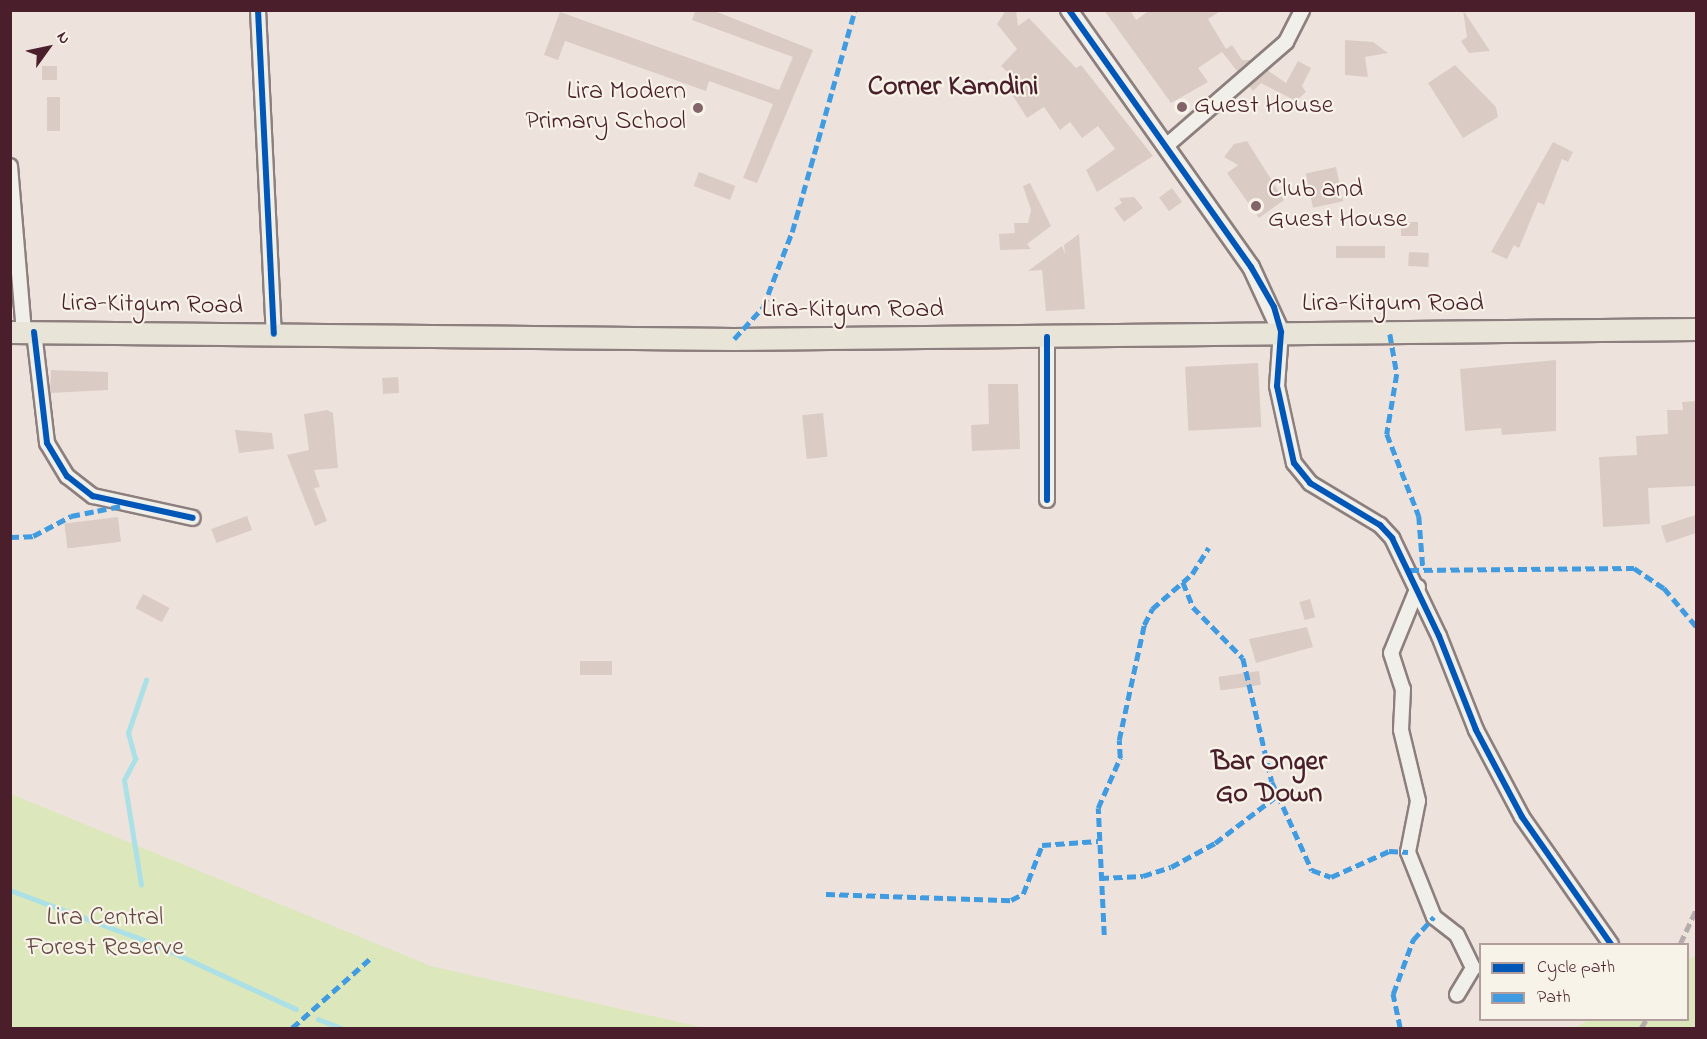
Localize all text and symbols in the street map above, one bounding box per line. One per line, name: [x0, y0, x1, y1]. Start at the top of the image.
north arrow: [18, 18, 78, 78]
text: N: [50, 27, 76, 49]
district label: Corner Kamdini: [868, 71, 1038, 105]
place label: Lira Modern Primary School: [525, 77, 686, 138]
place label: Guest House: [1194, 91, 1334, 123]
marker: Guest House: [1175, 100, 1189, 114]
marker: Lira Modern Primary School: [691, 101, 705, 115]
place label: Club and Guest House: [1268, 175, 1408, 236]
marker: Club and Guest House: [1249, 199, 1263, 213]
street label: Lira-Kitgum Road: [61, 289, 243, 323]
street label: Lira-Kitgum Road: [1302, 289, 1484, 321]
street label: Lira-Kitgum Road: [762, 295, 944, 327]
district label: Bar Onger Go Down: [1211, 746, 1327, 812]
park label: Lira Central Forest Reserve: [26, 903, 184, 964]
legend: [1479, 943, 1689, 1021]
text: Cycle path: [1537, 955, 1615, 981]
text: Path: [1537, 985, 1571, 1011]

